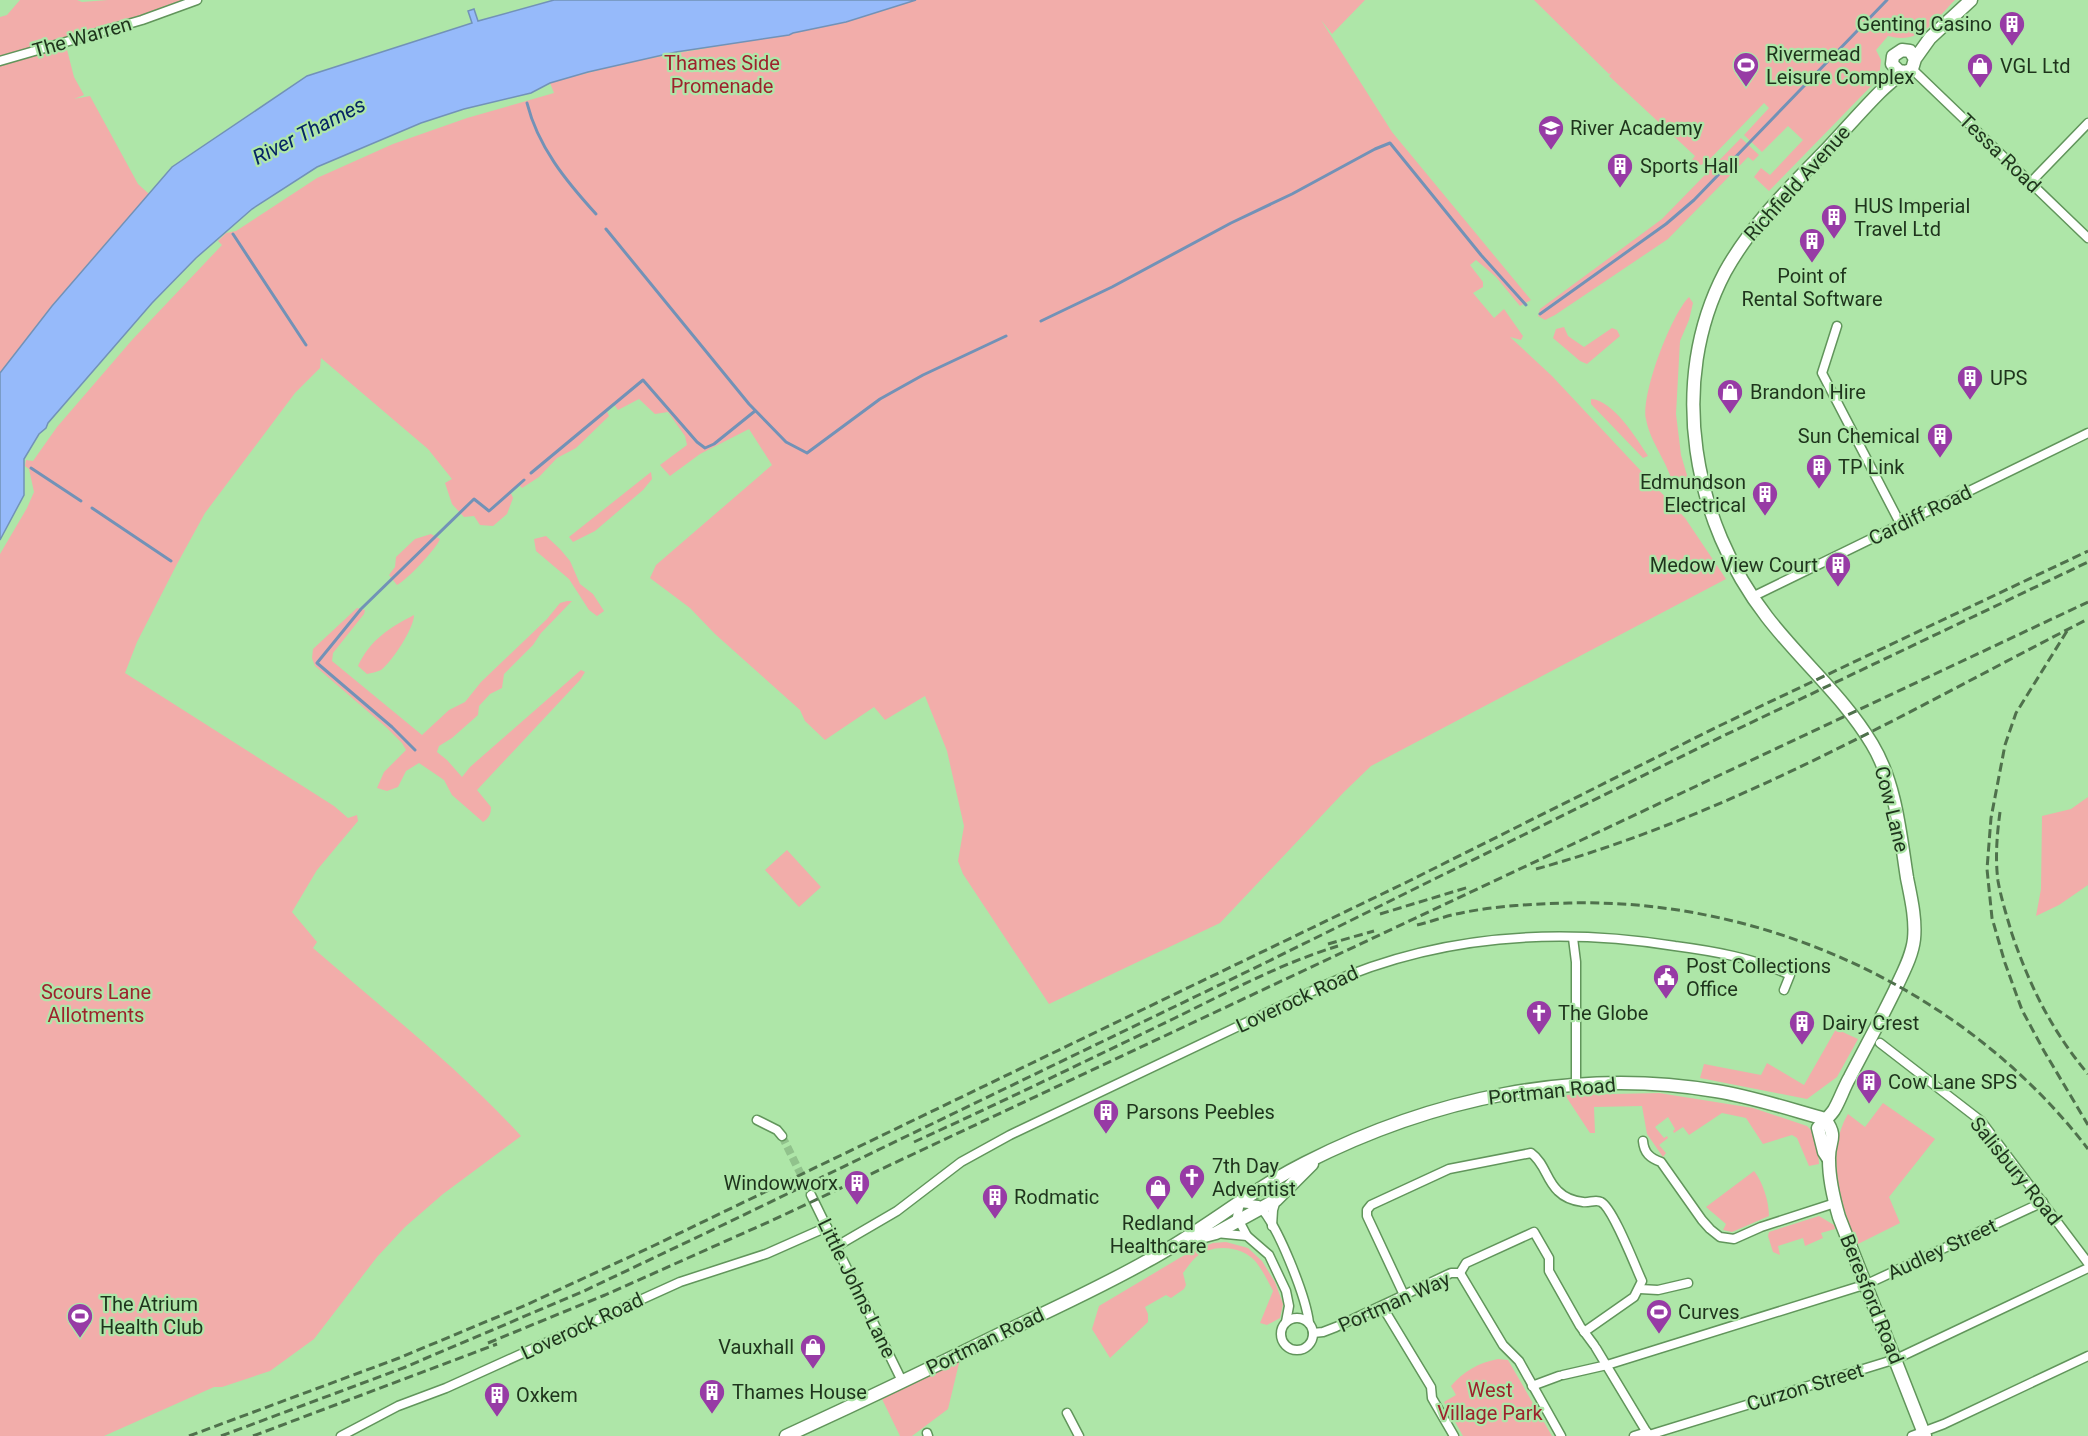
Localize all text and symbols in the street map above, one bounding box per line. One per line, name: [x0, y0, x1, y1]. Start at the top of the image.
building icon: Genting Casino: [1997, 9, 2027, 47]
street label: The Warren: [30, 11, 134, 63]
place label: Genting Casino: [1857, 12, 1992, 36]
place label: Rivermead Leisure Complex: [1766, 42, 1914, 89]
sports icon: Rivermead Leisure Complex: [1731, 50, 1761, 88]
park label: Thames Side Promenade: [664, 51, 780, 98]
shop icon: VGL Ltd: [1965, 51, 1995, 89]
place label: VGL Ltd: [2000, 54, 2071, 78]
water label: River Thames: [249, 92, 369, 170]
street label: Tessa Road: [1954, 108, 2046, 198]
school or university icon: River Academy: [1536, 113, 1566, 151]
place label: River Academy: [1570, 116, 1703, 140]
street label: Richfield Avenue: [1739, 120, 1855, 246]
building icon: Sports Hall: [1605, 151, 1635, 189]
place label: Sports Hall: [1640, 154, 1738, 178]
place label: HUS Imperial Travel Ltd: [1854, 194, 1970, 241]
building icon: HUS Imperial Travel Ltd: [1819, 202, 1849, 240]
building icon: Point of Rental Software: [1797, 226, 1827, 264]
place label: Point of Rental Software: [1741, 264, 1883, 311]
building icon: UPS: [1955, 363, 1985, 401]
place label: UPS: [1990, 366, 2028, 390]
shop icon: Brandon Hire: [1715, 377, 1745, 415]
place label: Brandon Hire: [1750, 380, 1866, 404]
building icon: Sun Chemical: [1925, 421, 1955, 459]
place label: Sun Chemical: [1798, 424, 1920, 448]
building icon: TP Link: [1804, 452, 1834, 490]
place label: TP Link: [1838, 455, 1905, 479]
place label: Edmundson Electrical: [1640, 470, 1746, 517]
building icon: Edmundson Electrical: [1750, 479, 1780, 517]
street label: Cardiff Road: [1865, 480, 1975, 550]
building icon: Medow View Court: [1823, 550, 1853, 588]
place label: Medow View Court: [1650, 553, 1818, 577]
street label: Cow Lane: [1870, 764, 1914, 854]
place label: Post Collections Office: [1686, 954, 1831, 1001]
street label: Loverock Road: [1232, 960, 1362, 1038]
public building icon: Post Collections Office: [1651, 962, 1681, 1000]
park label: Scours Lane Allotments: [41, 980, 151, 1027]
church icon: The Globe: [1524, 998, 1554, 1036]
place label: The Globe: [1558, 1001, 1648, 1025]
building icon: Dairy Crest: [1787, 1008, 1817, 1046]
place label: Dairy Crest: [1822, 1011, 1919, 1035]
building icon: Cow Lane SPS: [1854, 1067, 1884, 1105]
place label: Cow Lane SPS: [1888, 1070, 2017, 1094]
street label: Portman Road: [1487, 1072, 1617, 1110]
building icon: Parsons Peebles: [1091, 1097, 1121, 1135]
place label: Parsons Peebles: [1126, 1100, 1275, 1124]
street label: Salisbury Road: [1965, 1112, 2067, 1230]
place label: 7th Day Adventist: [1212, 1154, 1296, 1201]
church icon: 7th Day Adventist: [1177, 1162, 1207, 1200]
building icon: Windowworx: [842, 1168, 872, 1206]
place label: Windowworx: [723, 1171, 838, 1195]
shop icon: Redland Healthcare: [1143, 1173, 1173, 1211]
building icon: Rodmatic: [980, 1182, 1010, 1220]
place label: Rodmatic: [1014, 1185, 1099, 1209]
place label: Redland Healthcare: [1110, 1211, 1206, 1258]
street label: Audley Street: [1884, 1213, 2000, 1285]
street label: Little Johns Lane: [813, 1214, 901, 1362]
street label: Beresford Road: [1835, 1231, 1909, 1367]
street label: Portman Way: [1334, 1266, 1454, 1337]
street label: Loverock Road: [517, 1287, 647, 1365]
place label: The Atrium Health Club: [100, 1292, 203, 1339]
sports icon: Curves: [1644, 1297, 1674, 1335]
place label: Curves: [1678, 1300, 1739, 1324]
sports icon: The Atrium Health Club: [65, 1301, 95, 1339]
street label: Portman Road: [922, 1302, 1048, 1380]
shop icon: Vauxhall: [798, 1332, 828, 1370]
place label: Vauxhall: [718, 1335, 794, 1359]
street label: Curzon Street: [1744, 1358, 1866, 1416]
building icon: Thames House: [697, 1377, 727, 1415]
park label: West Village Park: [1437, 1378, 1544, 1425]
building icon: Oxkem: [482, 1380, 512, 1418]
place label: Thames House: [732, 1380, 867, 1404]
place label: Oxkem: [516, 1383, 578, 1407]

